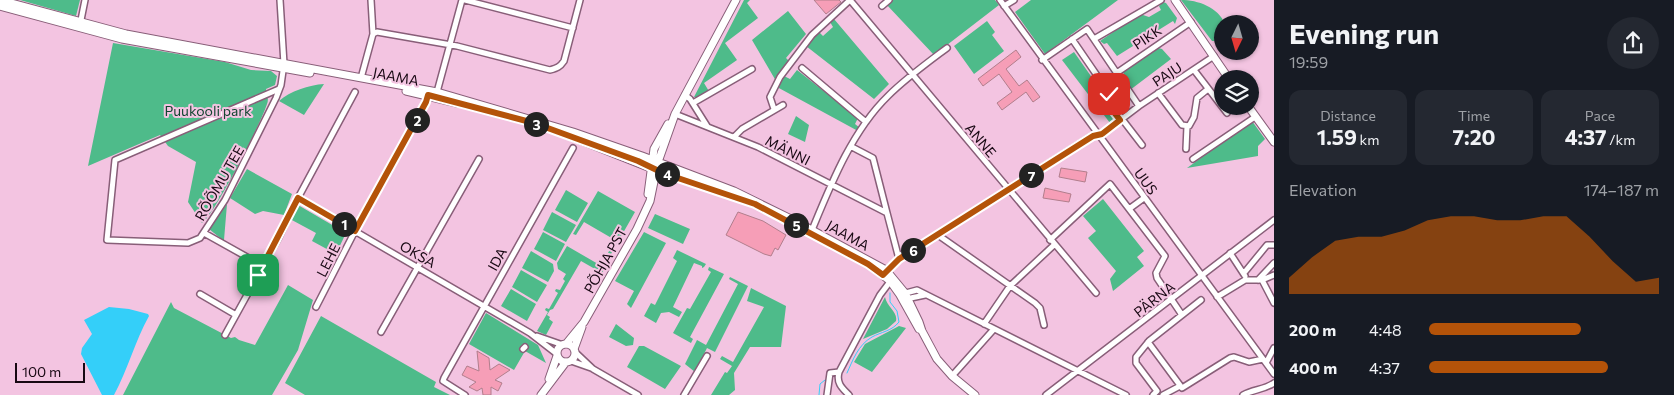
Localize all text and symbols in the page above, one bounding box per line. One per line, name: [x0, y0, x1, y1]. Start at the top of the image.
north arrow: [1214, 15, 1259, 60]
map controls: [1214, 15, 1259, 115]
text: Evening run: [1289, 16, 1439, 50]
button: share: [1607, 17, 1659, 69]
street label: PIKK: [1129, 21, 1165, 53]
text: 19:59: [1289, 52, 1328, 71]
street label: PAJU: [1149, 58, 1185, 90]
street label: JAAMA: [372, 63, 421, 89]
button: layers: [1214, 70, 1259, 115]
pin: [1088, 73, 1130, 115]
icon: check: [1095, 80, 1123, 108]
park label: Puukooli park: [164, 102, 252, 119]
text: Distance: [1320, 107, 1376, 124]
text: Time: [1458, 107, 1490, 124]
text: Pace: [1585, 107, 1615, 124]
pin: 2: [404, 108, 430, 132]
text: 2: [414, 112, 421, 129]
pin: 3: [524, 112, 548, 136]
text: 3: [532, 116, 541, 133]
street label: ANNE: [962, 120, 1000, 160]
text: 1.59: [1317, 124, 1357, 149]
text: 7:20: [1453, 124, 1495, 149]
text: 4:37: [1565, 124, 1607, 149]
text: km: [1357, 131, 1379, 148]
text: /km: [1607, 131, 1635, 148]
street label: MÄNNI: [763, 132, 813, 168]
street label: RÕÕMU TEE: [191, 143, 247, 223]
pin: 4: [654, 162, 680, 186]
pin: 7: [1018, 162, 1044, 188]
street label: UUS: [1131, 164, 1161, 198]
text: 4: [663, 166, 672, 183]
text: 7: [1028, 167, 1035, 184]
text: Elevation: [1289, 180, 1357, 199]
text: 174–187 m: [1584, 180, 1659, 199]
pin: 1: [332, 212, 356, 236]
pin: 5: [784, 212, 808, 238]
text: 1: [341, 216, 348, 233]
street label: JAAMA: [824, 216, 873, 254]
text: 5: [792, 217, 801, 234]
street label: PÕHJA PST: [580, 224, 630, 296]
street label: OKSA: [397, 237, 439, 271]
pin: 6: [900, 238, 926, 262]
street label: LEHE: [312, 240, 344, 280]
text: 6: [909, 242, 918, 259]
street label: IDA: [484, 244, 510, 273]
pin: [237, 254, 279, 296]
icon: arrive: [244, 261, 272, 289]
street label: PÄRNA: [1130, 278, 1178, 320]
text: 200 m: [1289, 320, 1336, 339]
text: 4:48: [1369, 320, 1402, 339]
text: 400 m: [1289, 358, 1337, 377]
text: 4:37: [1369, 358, 1400, 377]
scale bar: [15, 360, 85, 383]
text: 100 m: [22, 363, 61, 380]

